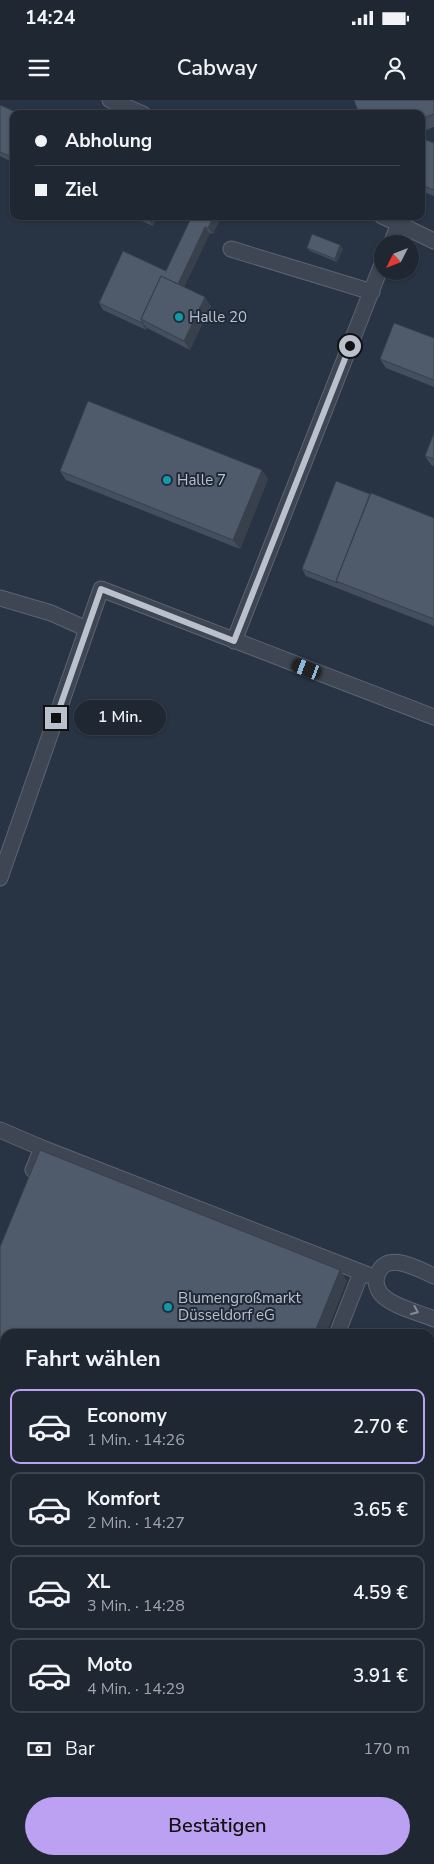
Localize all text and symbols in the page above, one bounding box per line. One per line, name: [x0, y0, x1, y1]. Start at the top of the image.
text: 14:24: [25, 5, 75, 31]
text: Cabway: [177, 53, 257, 83]
icon: menu: [25, 54, 53, 82]
icon: person: [381, 54, 409, 82]
text: Abholung: [65, 128, 152, 154]
text: Ziel: [65, 177, 98, 203]
north arrow: [374, 235, 419, 280]
map controls: [374, 235, 419, 280]
place label: Halle 20: [189, 307, 247, 327]
marker: Halle 20: [173, 311, 185, 323]
route start: [339, 335, 361, 357]
place label: Halle 7: [177, 470, 226, 490]
marker: Halle 7: [161, 474, 173, 486]
car: [290, 657, 323, 681]
callout: 1 Min.: [74, 700, 166, 736]
text: 1 Min.: [98, 706, 142, 728]
route end: [45, 707, 67, 729]
place label: Blumengroßmarkt Düsseldorf eG: [178, 1288, 301, 1325]
marker: Blumengroßmarkt Düsseldorf eG: [162, 1301, 174, 1313]
one-way arrow: [410, 1305, 419, 1316]
text: Fahrt wählen: [25, 1344, 161, 1374]
text: Economy: [87, 1403, 167, 1429]
icon: car: [27, 1404, 72, 1449]
text: 2.70 €: [353, 1414, 408, 1440]
text: 1 Min. · 14:26: [87, 1429, 185, 1451]
text: Komfort: [87, 1486, 160, 1512]
icon: car: [27, 1487, 72, 1532]
text: 3.65 €: [353, 1497, 408, 1523]
text: 2 Min. · 14:27: [87, 1512, 185, 1534]
text: XL: [87, 1569, 110, 1595]
icon: car: [27, 1570, 72, 1615]
text: 4.59 €: [353, 1580, 408, 1606]
text: 3 Min. · 14:28: [87, 1595, 185, 1617]
text: Moto: [87, 1652, 133, 1678]
icon: car: [27, 1653, 72, 1698]
text: 3.91 €: [353, 1663, 408, 1689]
text: 4 Min. · 14:29: [87, 1678, 185, 1700]
icon: cash: [25, 1735, 53, 1763]
text: Bar: [65, 1736, 95, 1762]
text: 170 m: [363, 1738, 410, 1760]
button: Bestätigen: [25, 1797, 410, 1855]

